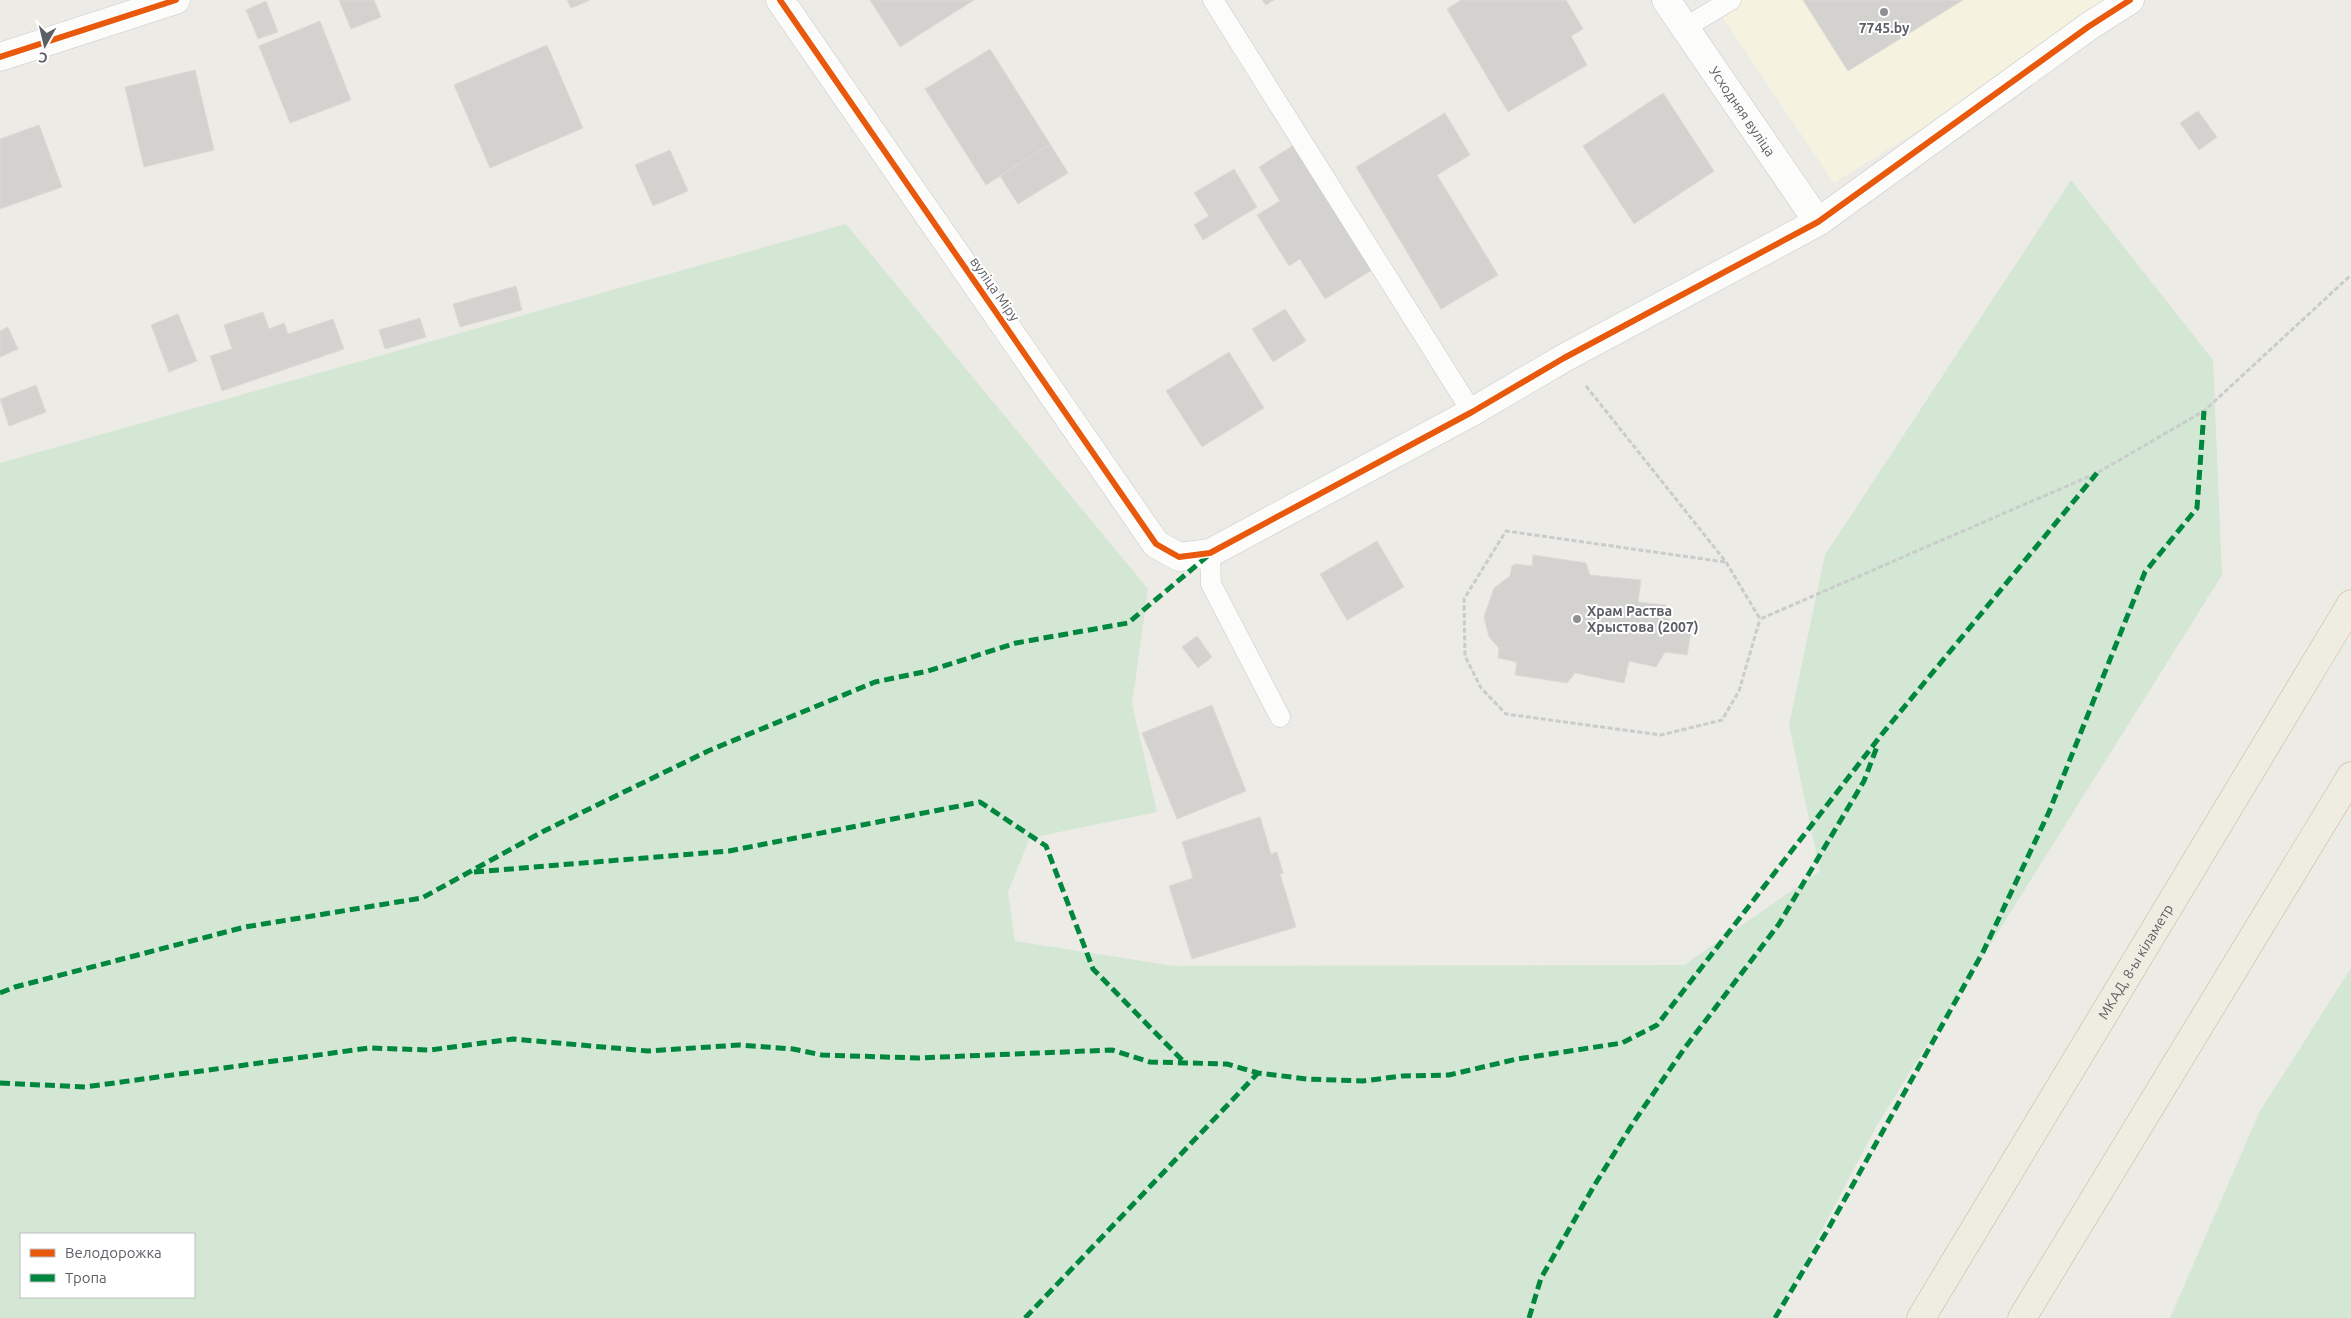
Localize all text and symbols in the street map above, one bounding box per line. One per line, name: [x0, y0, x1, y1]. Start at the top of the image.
marker: 7745.by: [1878, 6, 1890, 18]
north arrow: [20, 20, 70, 70]
place label: 7745.by: [1859, 20, 1910, 36]
text: С: [38, 49, 49, 66]
street label: Усходняя вуліца: [1706, 63, 1779, 159]
street label: вуліца Міру: [967, 254, 1023, 324]
place label: Храм Раства Хрыстова (2007): [1587, 603, 1699, 635]
marker: Храм Раства Хрыстова (2007): [1571, 613, 1583, 625]
street label: МКАД, 8-ы кіламетр: [2095, 901, 2176, 1022]
legend: [20, 1233, 195, 1298]
text: Велодорожка: [65, 1244, 162, 1261]
text: Тропа: [65, 1269, 107, 1286]

